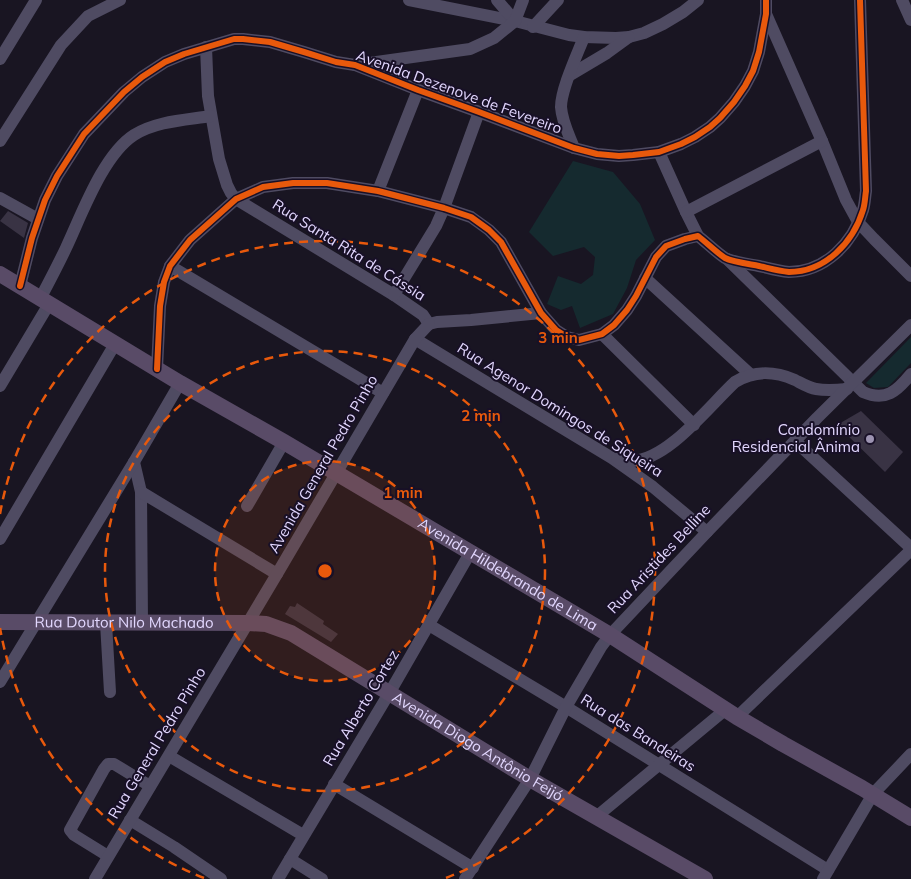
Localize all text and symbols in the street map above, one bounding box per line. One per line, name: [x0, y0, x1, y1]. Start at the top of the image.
street label: Avenida Dezenove de Fevereiro: [354, 45, 565, 138]
street label: Rua Santa Rita de Cássia: [269, 195, 429, 305]
text: 3 min: [538, 328, 578, 347]
street label: Rua Agenor Domingos de Siqueira: [454, 338, 667, 481]
street label: Avenida General Pedro Pinho: [264, 371, 381, 556]
text: 2 min: [461, 406, 501, 425]
place label: Condomínio Residencial Ânima: [732, 420, 860, 456]
marker: Condomínio Residencial Ânima: [864, 433, 876, 445]
text: 1 min: [383, 483, 423, 502]
street label: Rua Aristides Belline: [603, 500, 714, 617]
street label: Avenida Hildebrando de Lima: [415, 513, 601, 635]
centre of rings: [316, 562, 334, 580]
street label: Rua Doutor Nilo Machado: [34, 612, 214, 632]
street label: Rua Alberto Cortez: [318, 646, 403, 769]
street label: Rua General Pedro Pinho: [104, 663, 209, 822]
street label: Avenida Diogo Antônio Feijó: [389, 687, 567, 805]
street label: Rua das Bandeiras: [577, 690, 699, 776]

